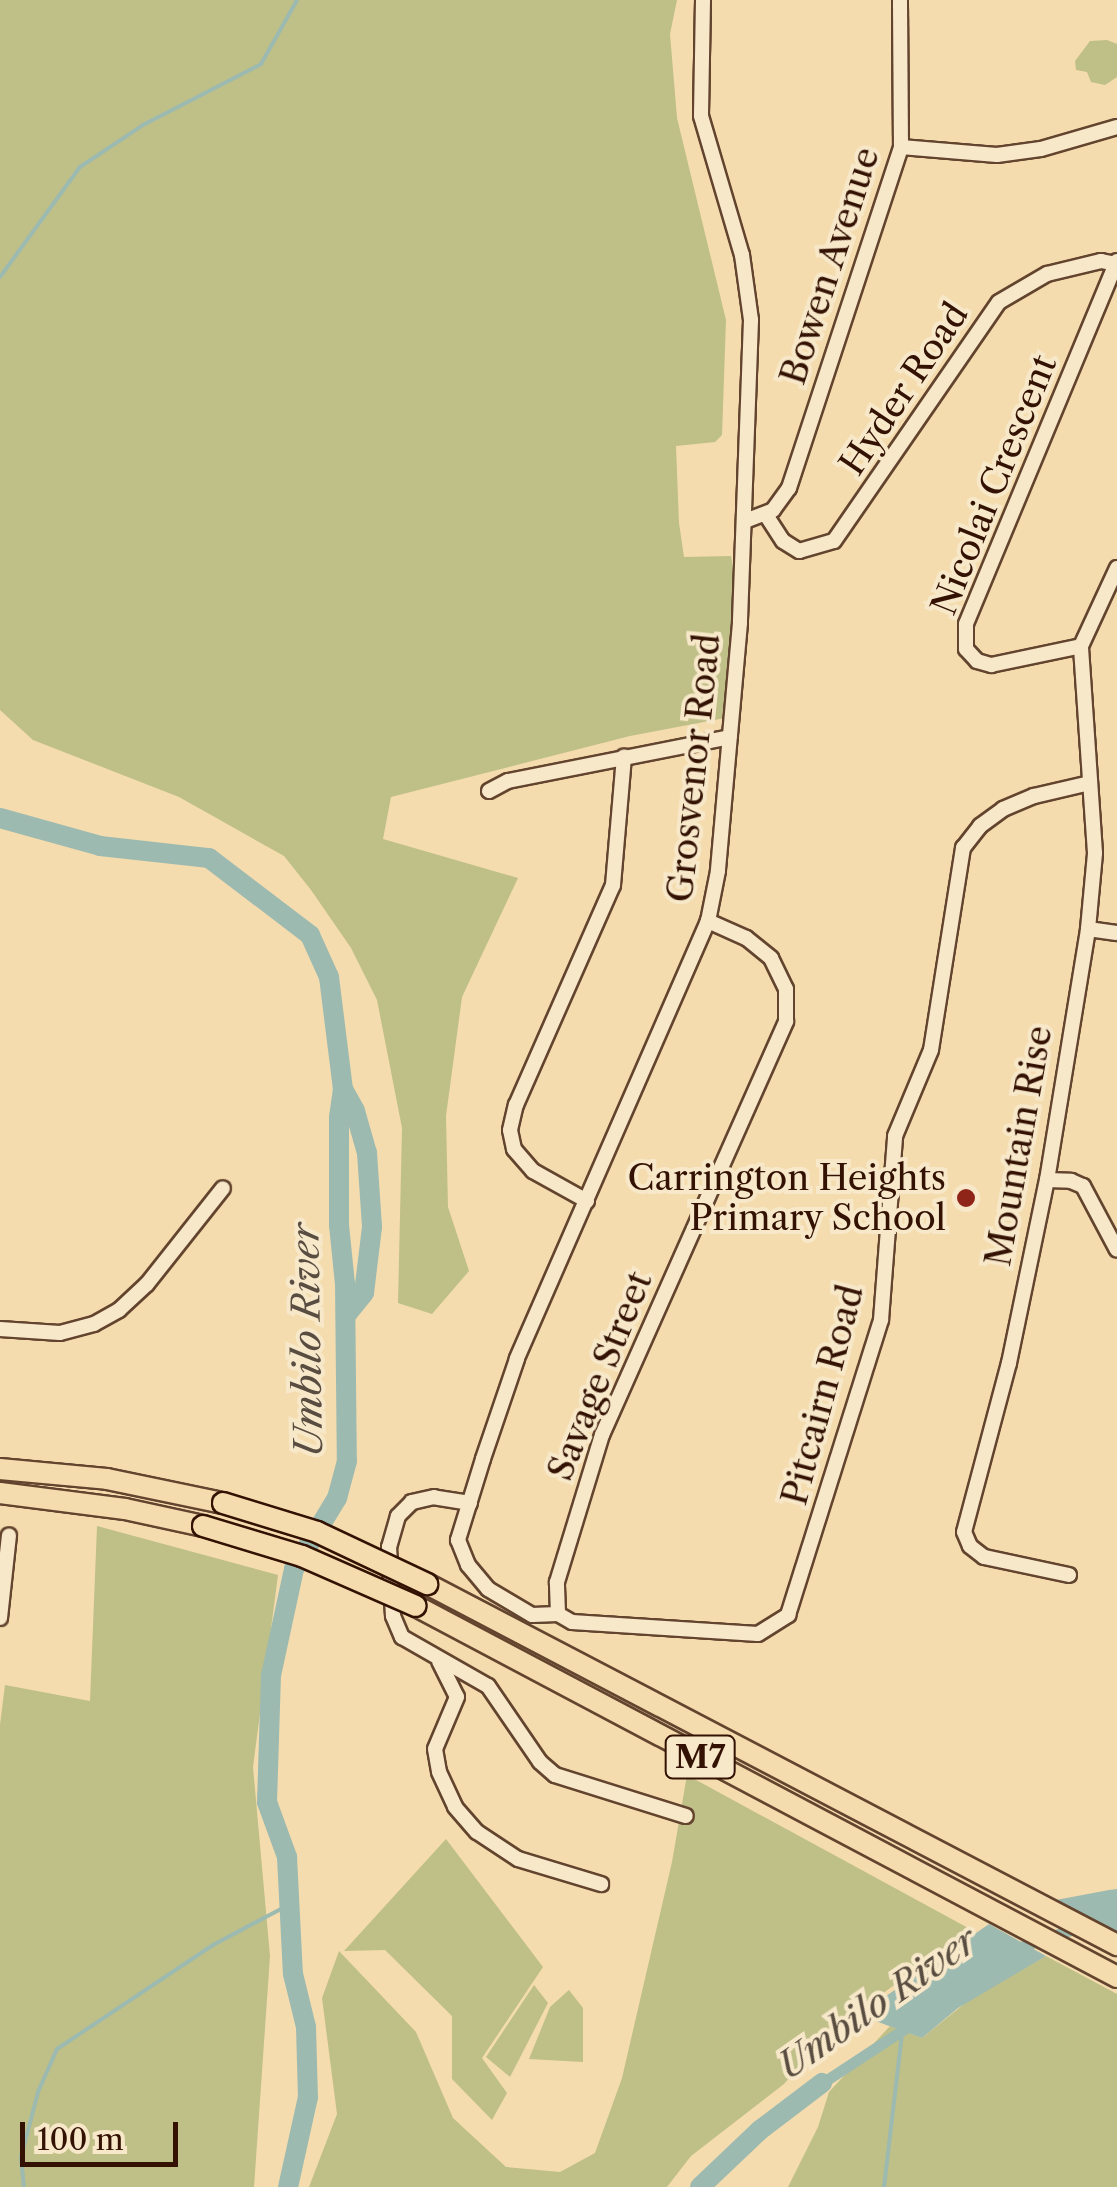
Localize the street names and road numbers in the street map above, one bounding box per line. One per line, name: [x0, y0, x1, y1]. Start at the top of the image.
street label: Bowen Avenue: [772, 141, 888, 391]
street label: Hyder Road: [831, 295, 977, 483]
street label: Nicolai Crescent: [923, 349, 1065, 621]
street label: Grosvenor Road: [659, 631, 729, 905]
street label: Mountain Rise: [977, 1023, 1061, 1269]
street label: Savage Street: [539, 1266, 661, 1486]
street label: Pitcairn Road: [773, 1280, 873, 1510]
road number: M7: [662, 1730, 738, 1784]

